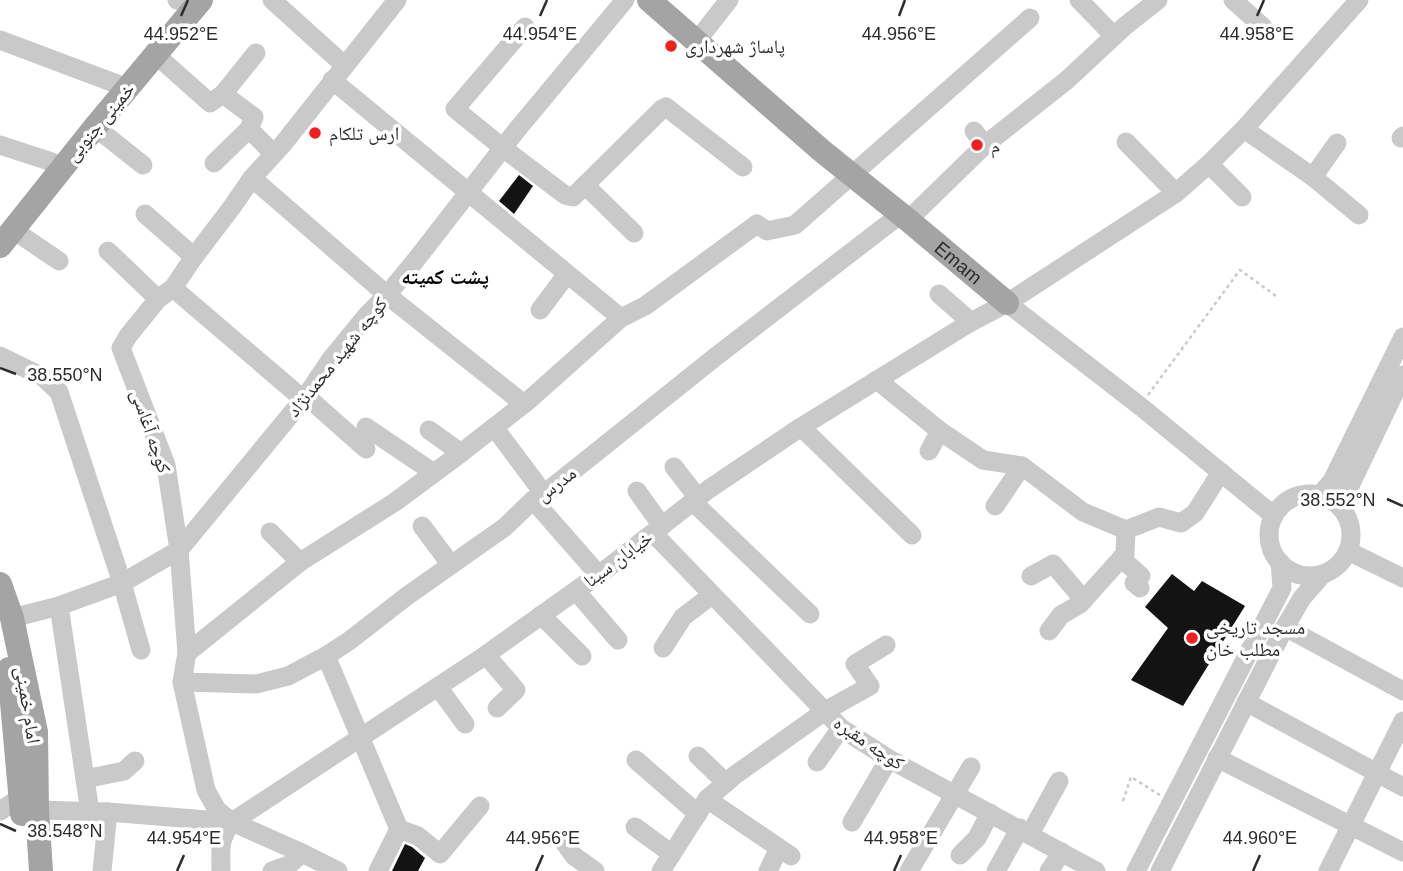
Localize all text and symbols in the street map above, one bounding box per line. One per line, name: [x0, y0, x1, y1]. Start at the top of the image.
text: 44.952°E: [144, 24, 218, 44]
text: 44.954°E: [503, 24, 577, 44]
text: 44.956°E: [862, 24, 936, 44]
text: 44.958°E: [1220, 24, 1294, 44]
place label: پاساژ شهرداری: [685, 36, 785, 58]
marker: پاساژ شهرداری: [663, 38, 679, 54]
street label: خمینی جنوبی: [61, 79, 139, 166]
place label: ارس تلکام: [329, 123, 399, 147]
marker: ارس تلکام: [307, 125, 323, 141]
place label: م: [991, 135, 1000, 159]
marker: م: [969, 137, 985, 153]
street label: Emam: [931, 237, 986, 288]
district label: پشت کمیته: [401, 265, 489, 289]
street label: کوچه شهید محمدنژاد: [283, 293, 392, 421]
text: 38.550°N: [27, 365, 103, 385]
street label: کوچه آغاسی: [126, 386, 175, 476]
street label: مدرس: [532, 462, 581, 507]
text: 38.552°N: [1300, 490, 1376, 510]
street label: خیابان سینا: [580, 527, 657, 592]
place label: مسجد تاریخی مطلب خان: [1206, 617, 1305, 661]
marker: مسجد تاریخی مطلب خان: [1184, 630, 1200, 646]
street label: امام خمینی: [9, 665, 44, 746]
street label: کوچه مقبره: [830, 712, 908, 775]
text: 38.548°N: [27, 821, 103, 841]
text: 44.954°E: [147, 828, 221, 848]
text: 44.956°E: [506, 828, 580, 848]
text: 44.958°E: [864, 828, 938, 848]
text: 44.960°E: [1223, 828, 1297, 848]

